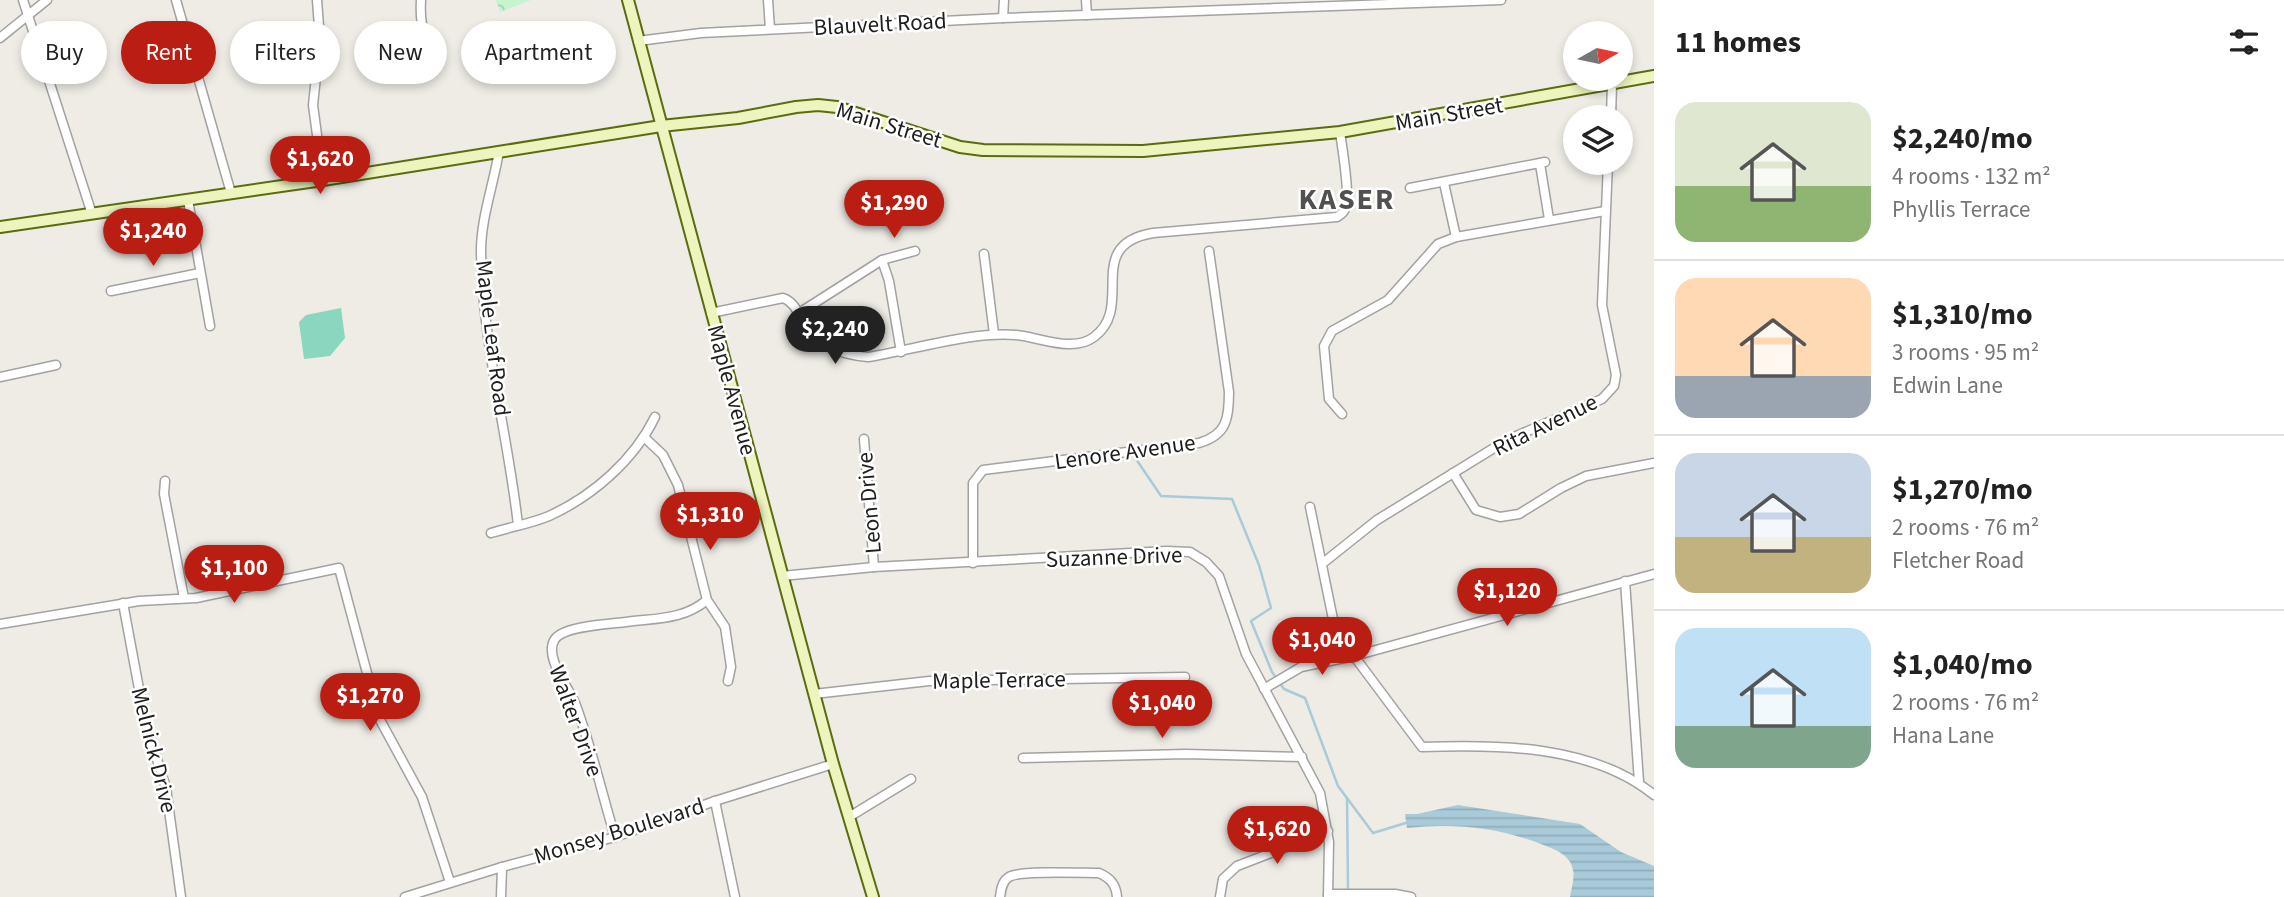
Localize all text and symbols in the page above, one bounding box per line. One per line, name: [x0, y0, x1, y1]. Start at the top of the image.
street label: Blauvelt Road: [813, 4, 947, 44]
chip: Buy: [21, 21, 107, 84]
chip: Rent: [121, 21, 216, 84]
chip: Filters: [230, 21, 340, 84]
chip: New: [354, 21, 447, 84]
chip: Apartment: [461, 21, 616, 84]
north arrow: [1563, 21, 1633, 91]
map controls: [1563, 21, 1633, 175]
text: 11 homes: [1675, 21, 1801, 64]
icon: filters: [2225, 23, 2263, 61]
street label: Main Street: [1393, 88, 1506, 140]
street label: Main Street: [832, 93, 946, 157]
button: layers: [1563, 105, 1633, 175]
text: $2,240/mo: [1892, 117, 2033, 160]
icon: home: [1731, 130, 1815, 214]
pin: $1,620: [263, 136, 377, 196]
text: $1,620: [286, 142, 354, 175]
text: 4 rooms · 132 m²: [1892, 160, 2051, 193]
district label: KASER: [1299, 178, 1395, 221]
pin: $1,290: [837, 180, 951, 240]
text: $1,290: [860, 186, 928, 219]
text: Phyllis Terrace: [1892, 193, 2031, 226]
pin: $1,240: [96, 208, 210, 268]
text: $1,240: [119, 214, 187, 247]
street label: Maple Leaf Road: [467, 258, 519, 418]
text: $1,310/mo: [1892, 293, 2033, 336]
pin: $2,240: [778, 306, 892, 366]
icon: home: [1731, 306, 1815, 390]
text: $2,240: [801, 312, 869, 345]
street label: Maple Avenue: [699, 321, 765, 459]
text: 3 rooms · 95 m²: [1892, 336, 2039, 369]
text: Edwin Lane: [1892, 369, 2003, 402]
street label: Rita Avenue: [1487, 385, 1603, 465]
street label: Lenore Avenue: [1052, 426, 1198, 478]
street label: Leon Drive: [848, 451, 890, 555]
text: $1,270/mo: [1892, 468, 2033, 511]
icon: home: [1731, 481, 1815, 565]
pin: $1,310: [653, 492, 767, 552]
text: $1,310: [676, 498, 744, 531]
text: 2 rooms · 76 m²: [1892, 511, 2039, 544]
street label: Suzanne Drive: [1045, 538, 1183, 576]
text: Fletcher Road: [1892, 544, 2024, 577]
pin: $1,100: [177, 546, 291, 605]
text: $1,100: [200, 551, 268, 584]
pin: $1,120: [1450, 568, 1564, 628]
text: $1,120: [1473, 574, 1541, 607]
pin: $1,040: [1265, 618, 1379, 677]
text: $1,040: [1288, 623, 1356, 656]
text: $1,040/mo: [1892, 643, 2033, 686]
icon: home: [1731, 656, 1815, 740]
street label: Walter Drive: [541, 661, 611, 781]
street label: Maple Terrace: [932, 662, 1066, 698]
pin: $1,270: [313, 674, 427, 733]
text: $1,270: [336, 679, 404, 712]
pin: $1,040: [1105, 680, 1219, 740]
street label: Melnick Drive: [122, 684, 186, 816]
text: $1,040: [1128, 686, 1196, 719]
text: 2 rooms · 76 m²: [1892, 686, 2039, 719]
text: Hana Lane: [1892, 719, 1994, 752]
street label: Monsey Boulevard: [530, 789, 708, 873]
pin: $1,620: [1220, 806, 1334, 866]
text: $1,620: [1243, 812, 1311, 845]

